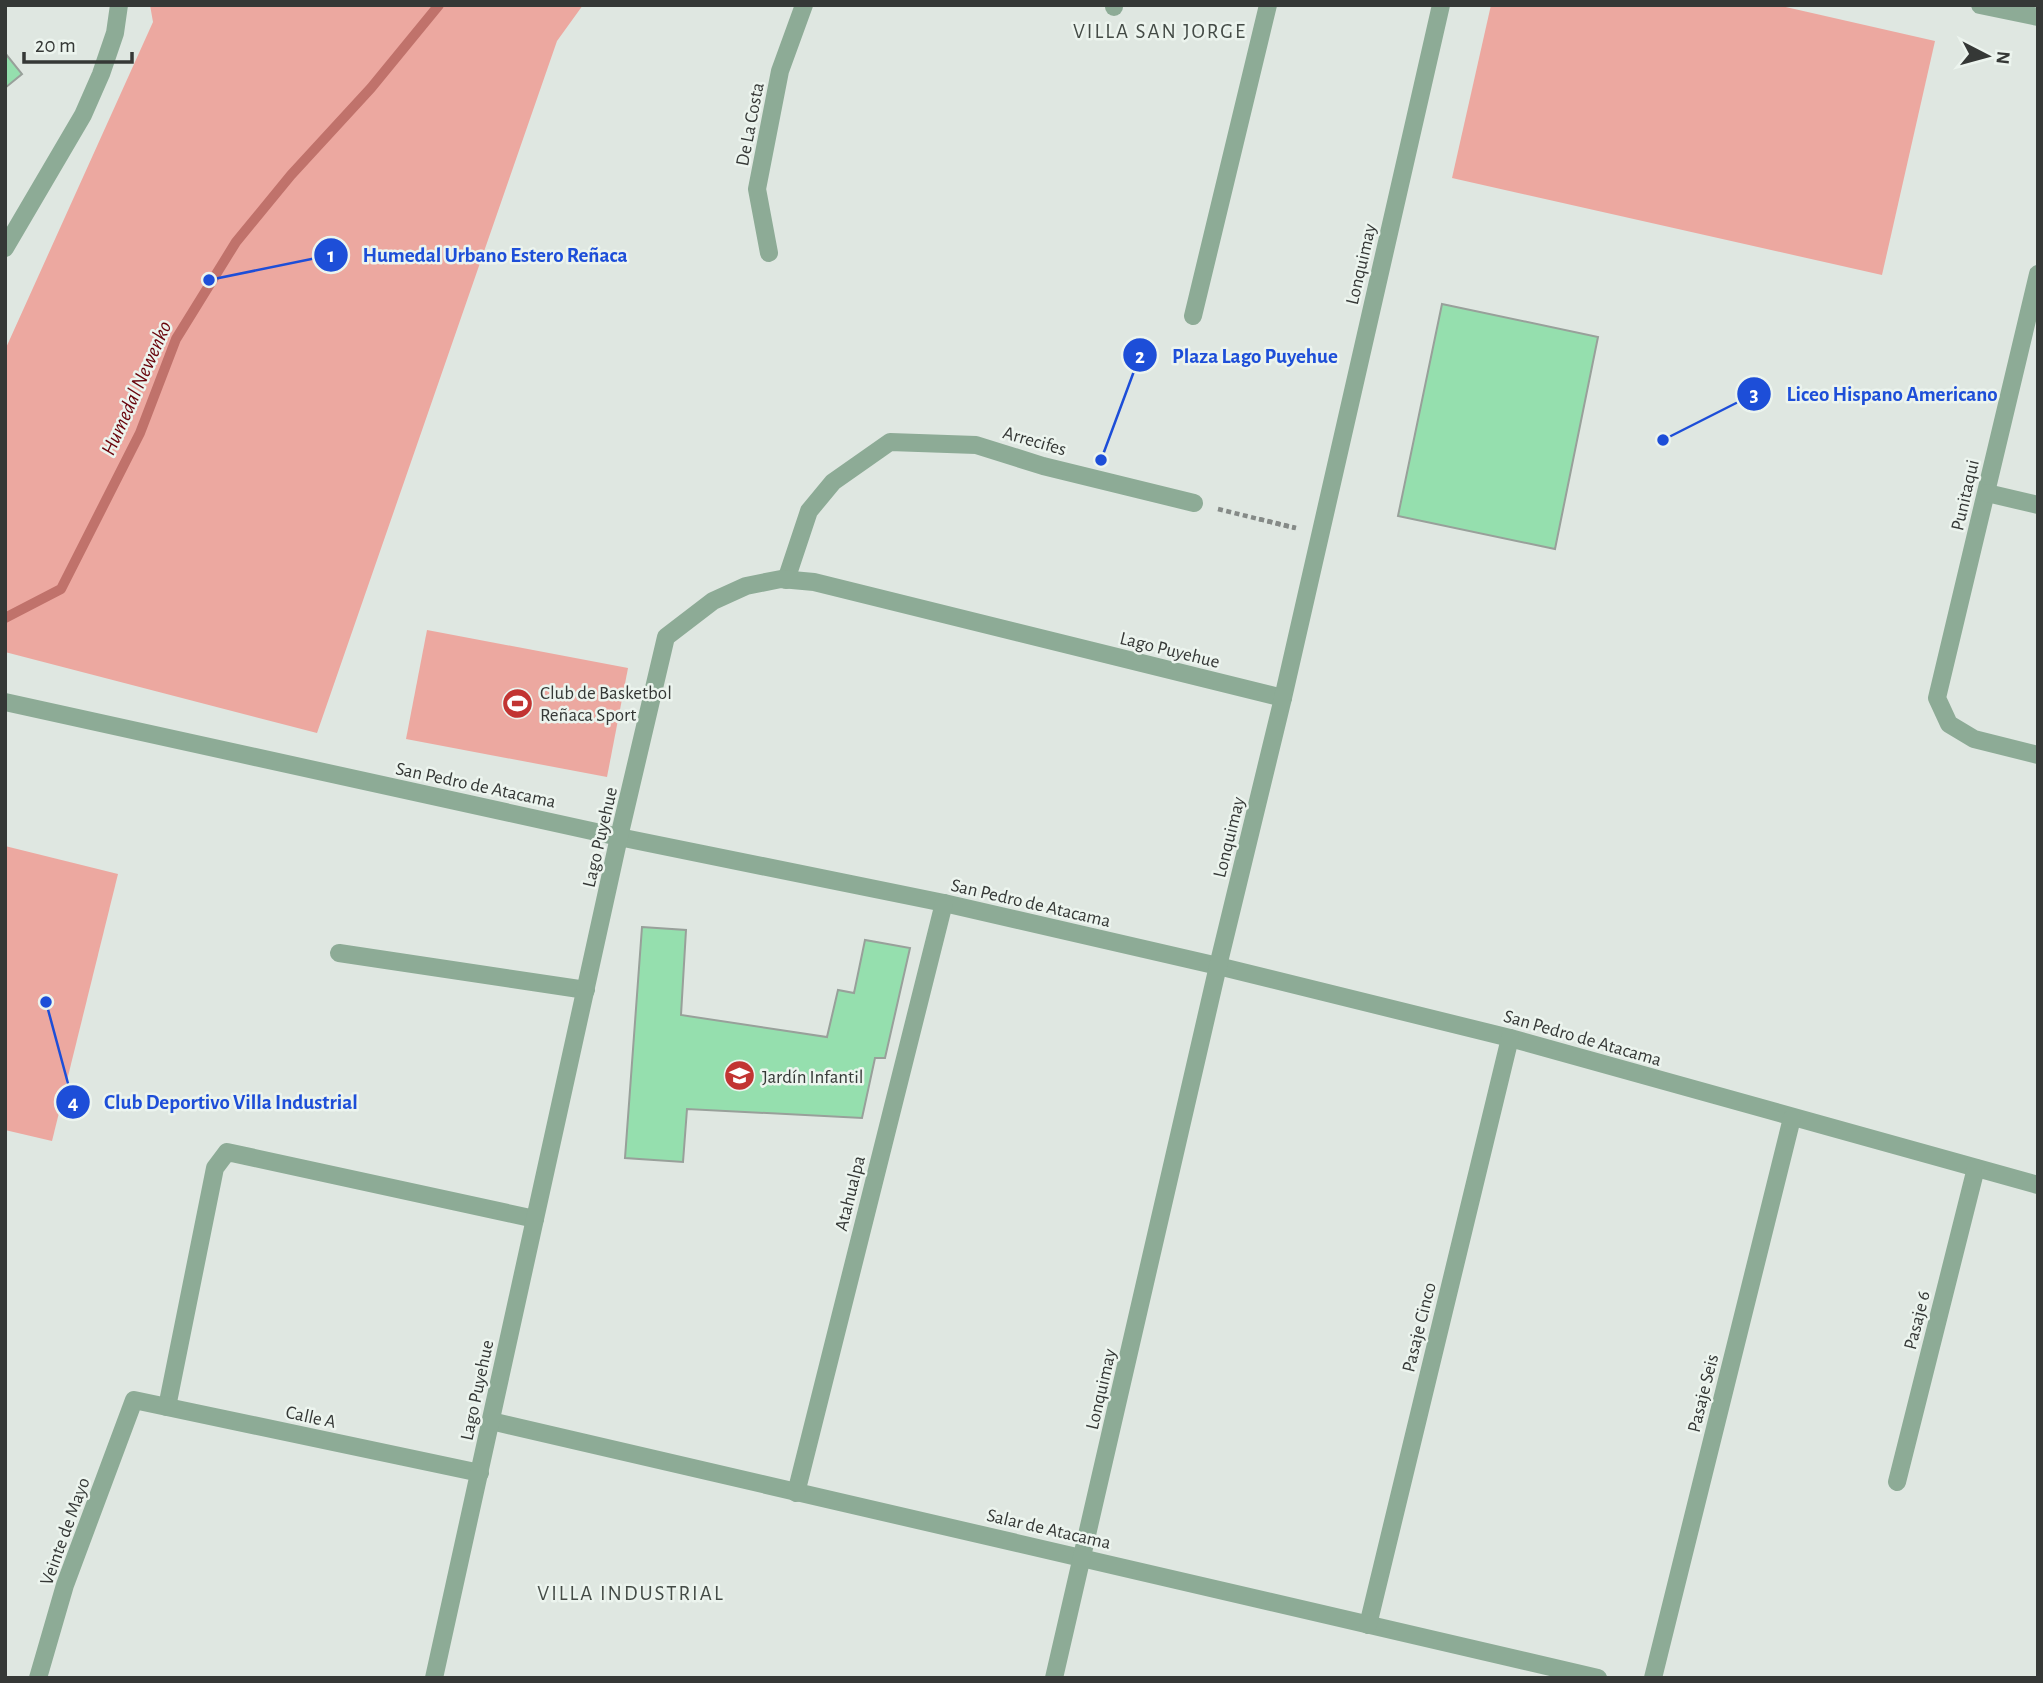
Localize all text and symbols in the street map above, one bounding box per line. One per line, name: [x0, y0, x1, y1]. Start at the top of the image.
scale bar: [24, 21, 133, 65]
district label: VILLA SAN JORGE: [1073, 21, 1247, 42]
north arrow: [1952, 21, 2022, 91]
text: 20 m: [35, 35, 76, 56]
text: N: [1992, 50, 2013, 65]
street label: De La Costa: [733, 81, 768, 168]
street label: Lonquimay: [1343, 222, 1380, 307]
callout: Humedal Urbano Estero Reñaca: [314, 234, 642, 276]
text: 1: [327, 245, 335, 266]
text: Humedal Urbano Estero Reñaca: [363, 245, 628, 266]
water label: Humedal Newenko: [98, 318, 175, 458]
callout: Plaza Lago Puyehue: [1123, 334, 1352, 376]
text: 2: [1135, 346, 1145, 367]
text: Plaza Lago Puyehue: [1172, 346, 1338, 367]
callout: Liceo Hispano Americano: [1737, 373, 2011, 415]
text: 3: [1749, 384, 1759, 405]
text: Liceo Hispano Americano: [1786, 384, 1998, 405]
street label: Arrecifes: [1001, 423, 1068, 460]
street label: Punitaqui: [1948, 458, 1983, 533]
street label: Lago Puyehue: [1118, 629, 1222, 672]
place label: Club de Basketbol Reñaca Sport: [540, 684, 672, 725]
sports icon: Club de Basketbol Reñaca Sport: [500, 686, 534, 720]
street label: San Pedro de Atacama: [394, 759, 558, 812]
street label: Lago Puyehue: [580, 785, 621, 889]
street label: Lonquimay: [1210, 795, 1249, 880]
street label: San Pedro de Atacama: [949, 876, 1113, 931]
street label: San Pedro de Atacama: [1502, 1007, 1664, 1070]
school or university icon: Jardín Infantil: [722, 1059, 756, 1093]
place label: Jardín Infantil: [762, 1068, 863, 1087]
callout: Club Deportivo Villa Industrial: [55, 1081, 372, 1123]
text: 4: [68, 1092, 78, 1113]
text: Club Deportivo Villa Industrial: [104, 1092, 358, 1113]
street label: Atahualpa: [832, 1154, 869, 1233]
street label: Pasaje Cinco: [1399, 1281, 1440, 1374]
street label: Pasaje 6: [1901, 1289, 1934, 1352]
street label: Lago Puyehue: [458, 1338, 497, 1442]
street label: Lonquimay: [1083, 1347, 1120, 1432]
street label: Pasaje Seis: [1685, 1352, 1722, 1434]
street label: Calle A: [284, 1403, 338, 1432]
street label: Veinte de Mayo: [37, 1475, 94, 1588]
street label: Salar de Atacama: [985, 1506, 1113, 1553]
district label: VILLA INDUSTRIAL: [537, 1583, 725, 1604]

